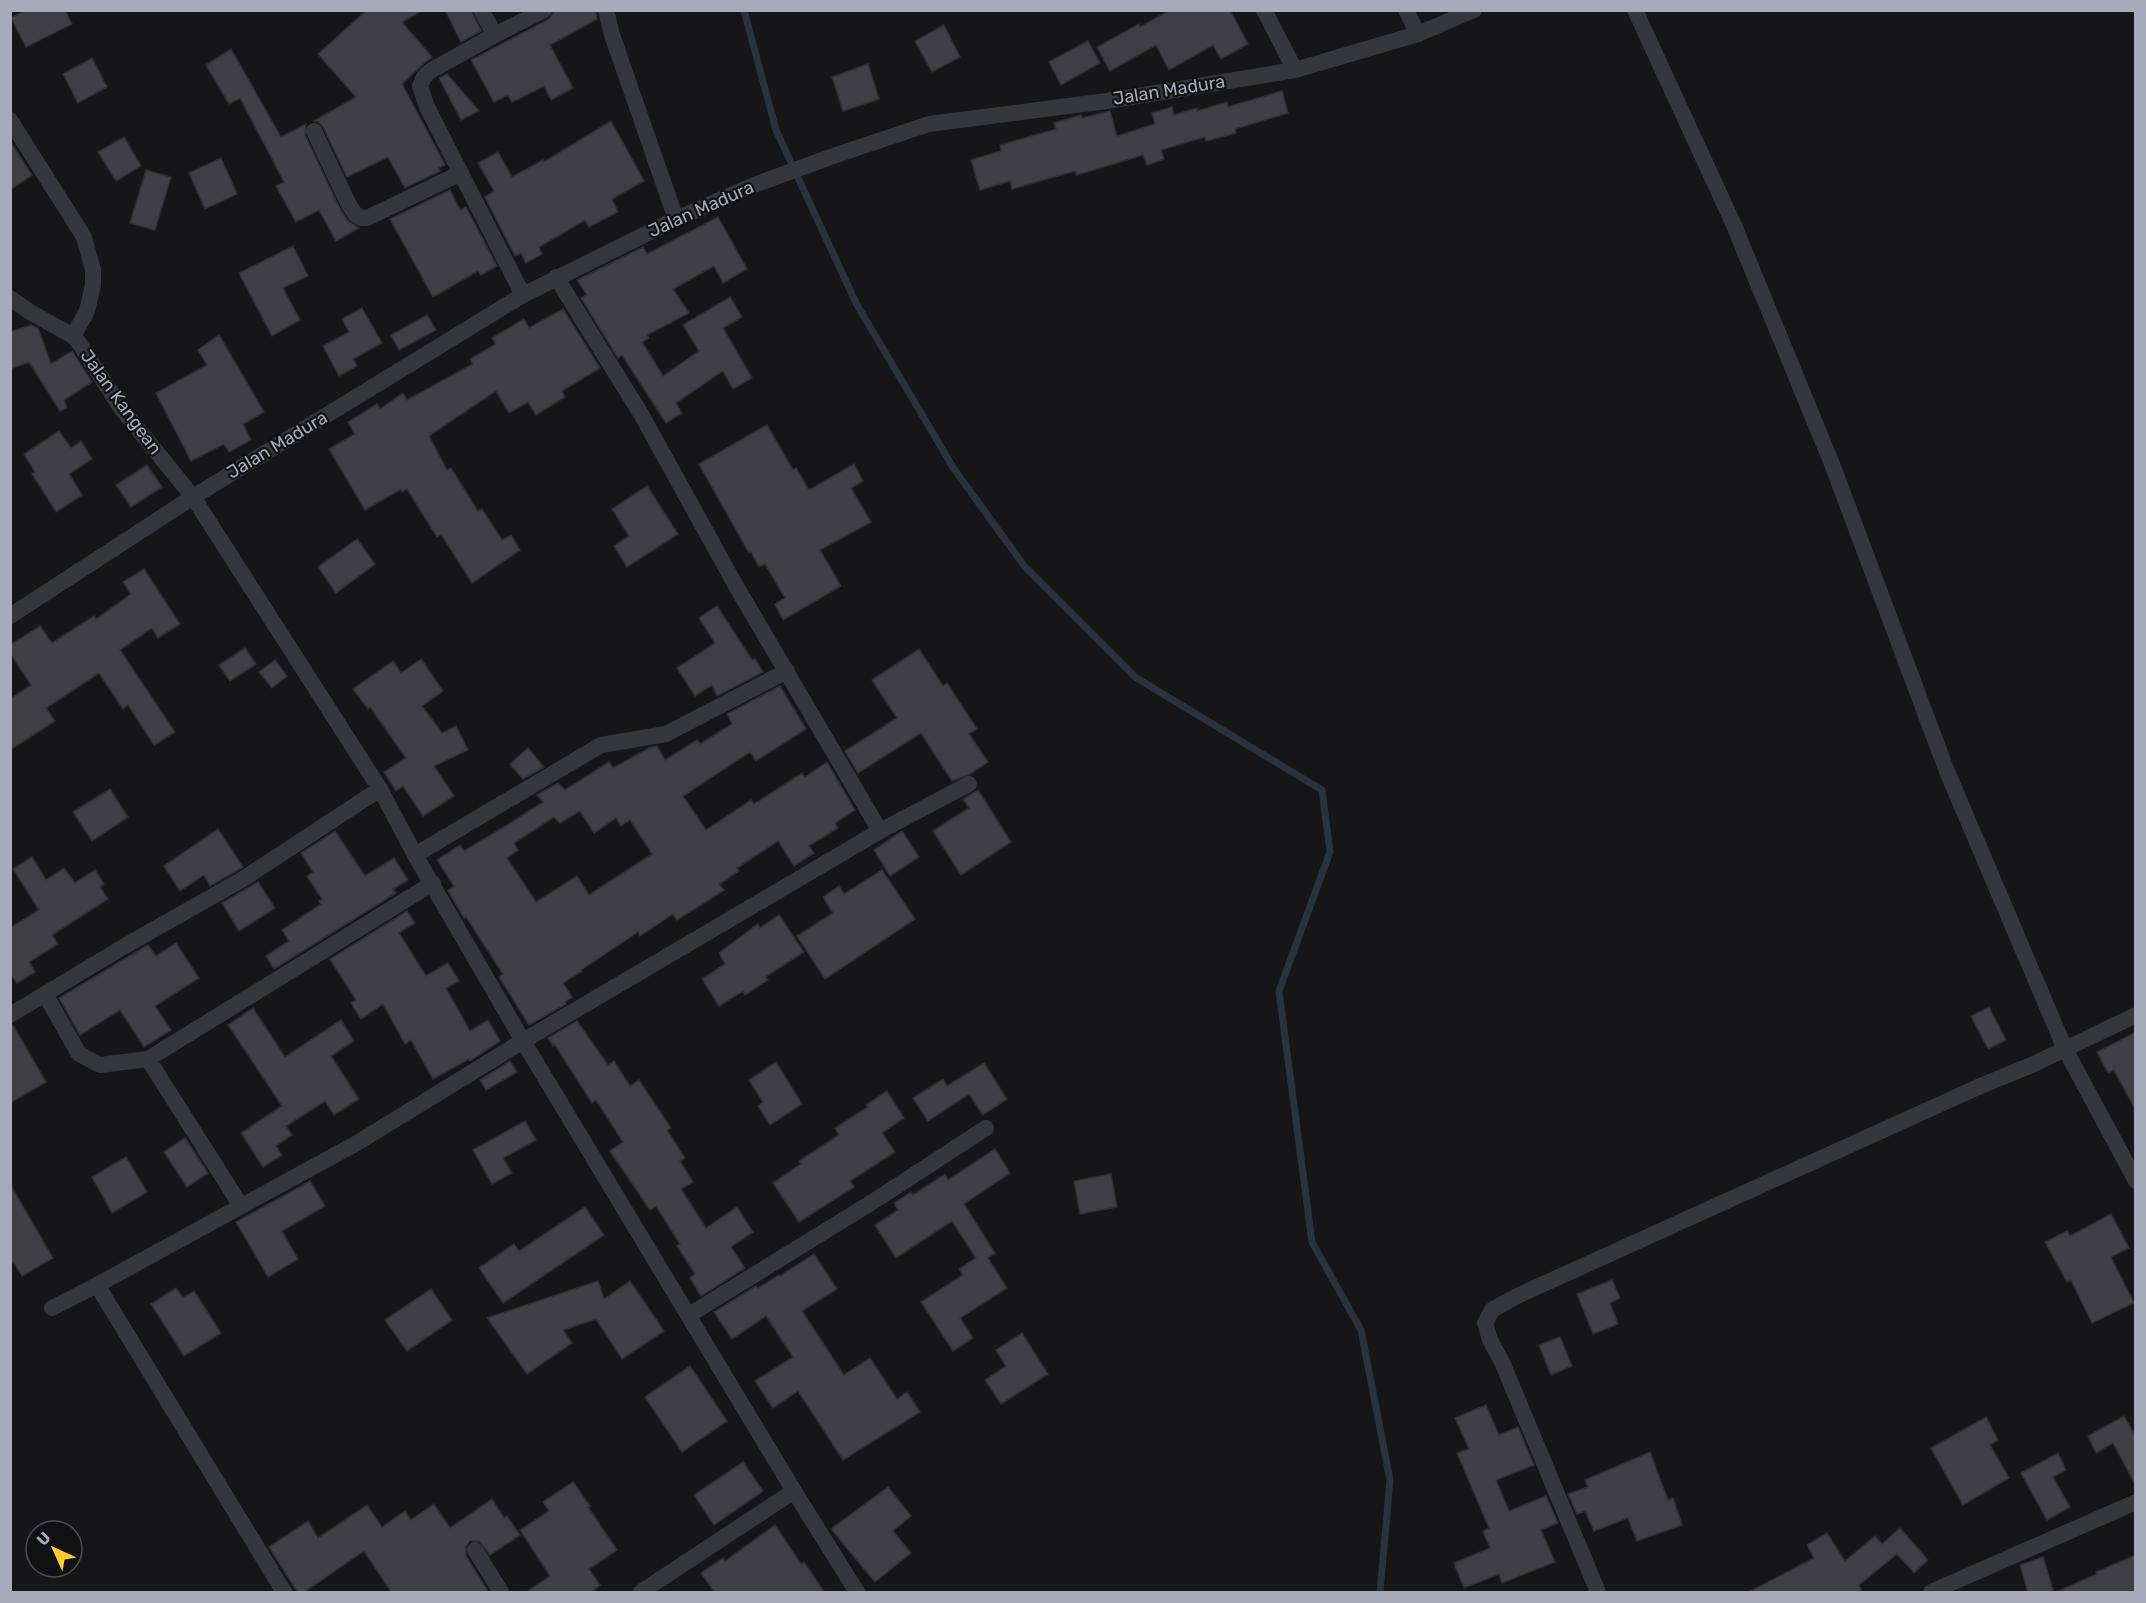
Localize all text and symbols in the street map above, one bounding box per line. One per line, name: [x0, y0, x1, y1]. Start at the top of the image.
street label: Jalan Madura: [1111, 70, 1227, 110]
street label: Jalan Madura: [645, 176, 757, 242]
street label: Jalan Kangean: [76, 345, 166, 459]
street label: Jalan Madura: [223, 406, 331, 484]
north arrow: [24, 1519, 84, 1579]
text: U: [33, 1528, 55, 1550]

